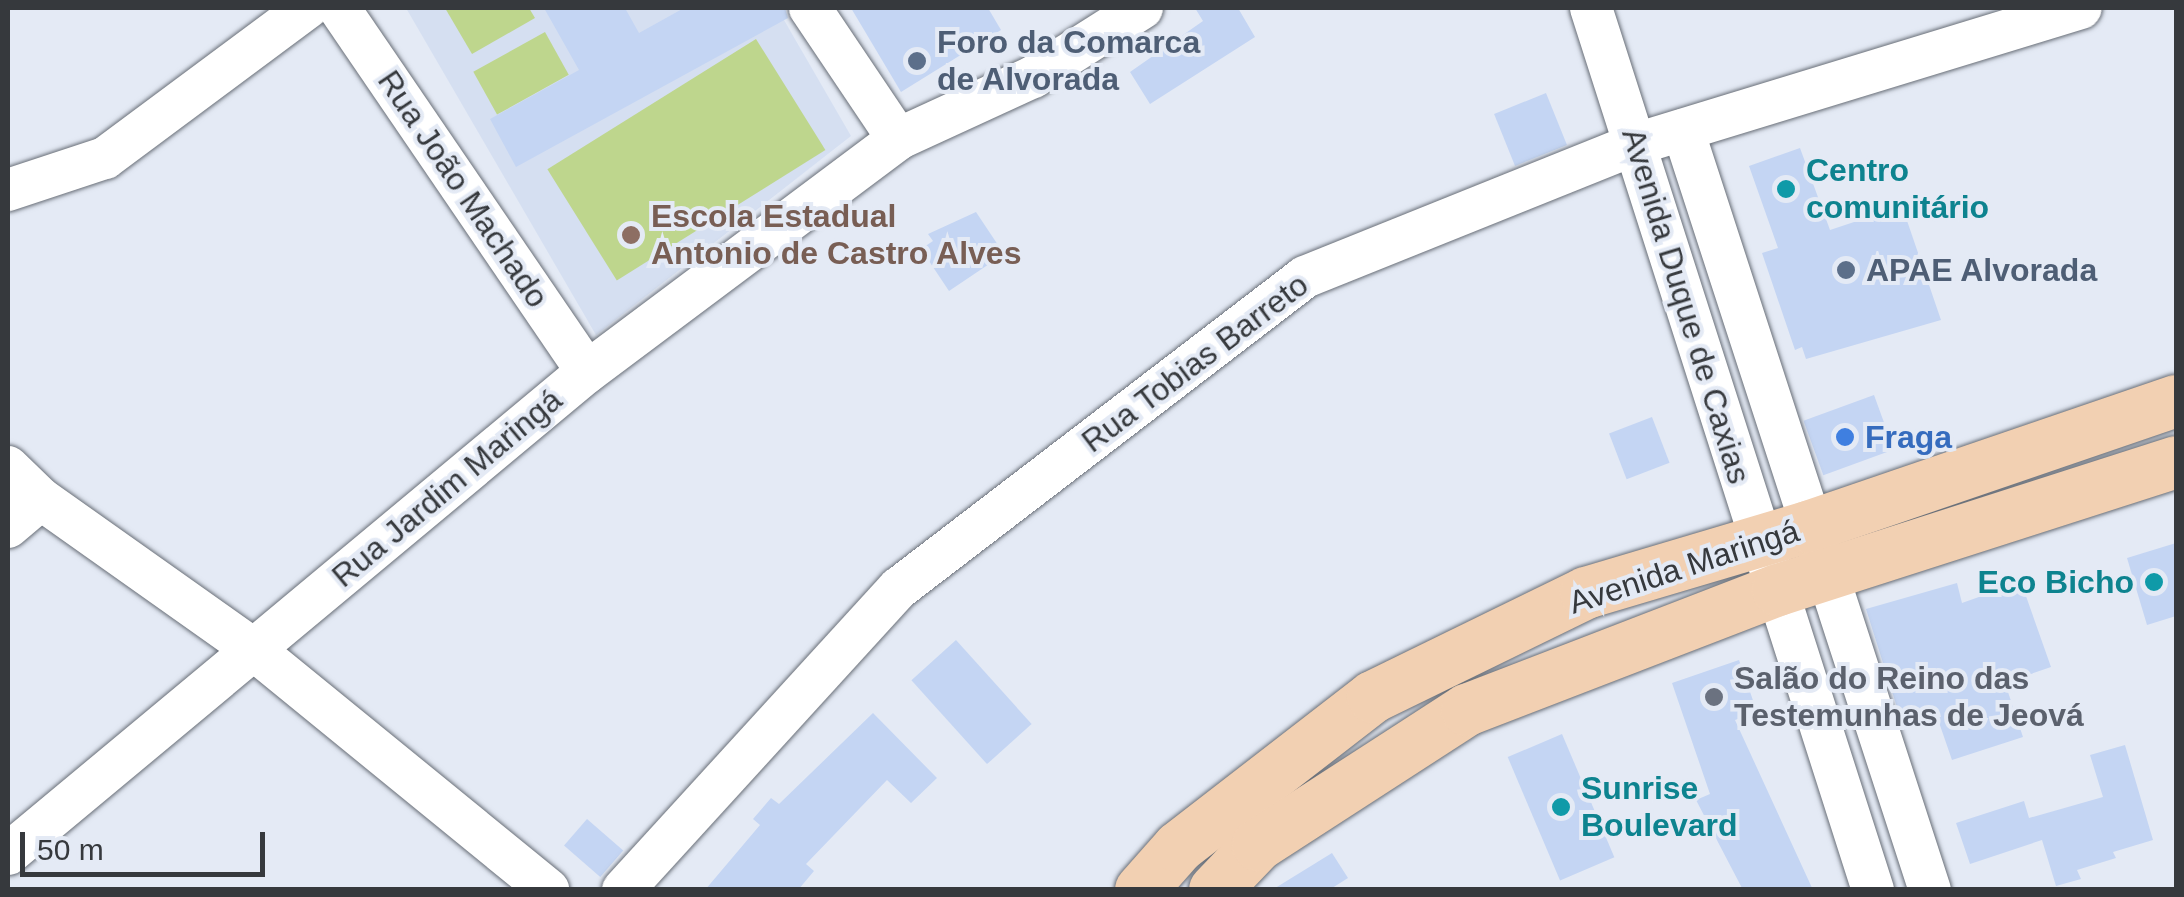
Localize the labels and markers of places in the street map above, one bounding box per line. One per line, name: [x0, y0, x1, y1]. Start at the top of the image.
place label: Foro da Comarca de Alvorada: [937, 24, 1200, 99]
marker: Foro da Comarca de Alvorada: [906, 50, 928, 72]
place label: Centro comunitário: [1806, 152, 1989, 227]
marker: Centro comunitário: [1775, 178, 1797, 200]
place label: Escola Estadual Antonio de Castro Alves: [651, 198, 1023, 273]
marker: Escola Estadual Antonio de Castro Alves: [620, 224, 642, 246]
place label: APAE Alvorada: [1866, 251, 2098, 289]
marker: APAE Alvorada: [1835, 259, 1857, 281]
place label: Fraga: [1865, 418, 1952, 456]
marker: Fraga: [1834, 426, 1856, 448]
place label: Eco Bicho: [1978, 563, 2134, 601]
marker: Eco Bicho: [2143, 571, 2165, 593]
place label: Salão do Reino das Testemunhas de Jeová: [1734, 660, 2084, 735]
marker: Salão do Reino das Testemunhas de Jeová: [1703, 686, 1725, 708]
place label: Sunrise Boulevard: [1581, 770, 1737, 845]
marker: Sunrise Boulevard: [1550, 796, 1572, 818]

